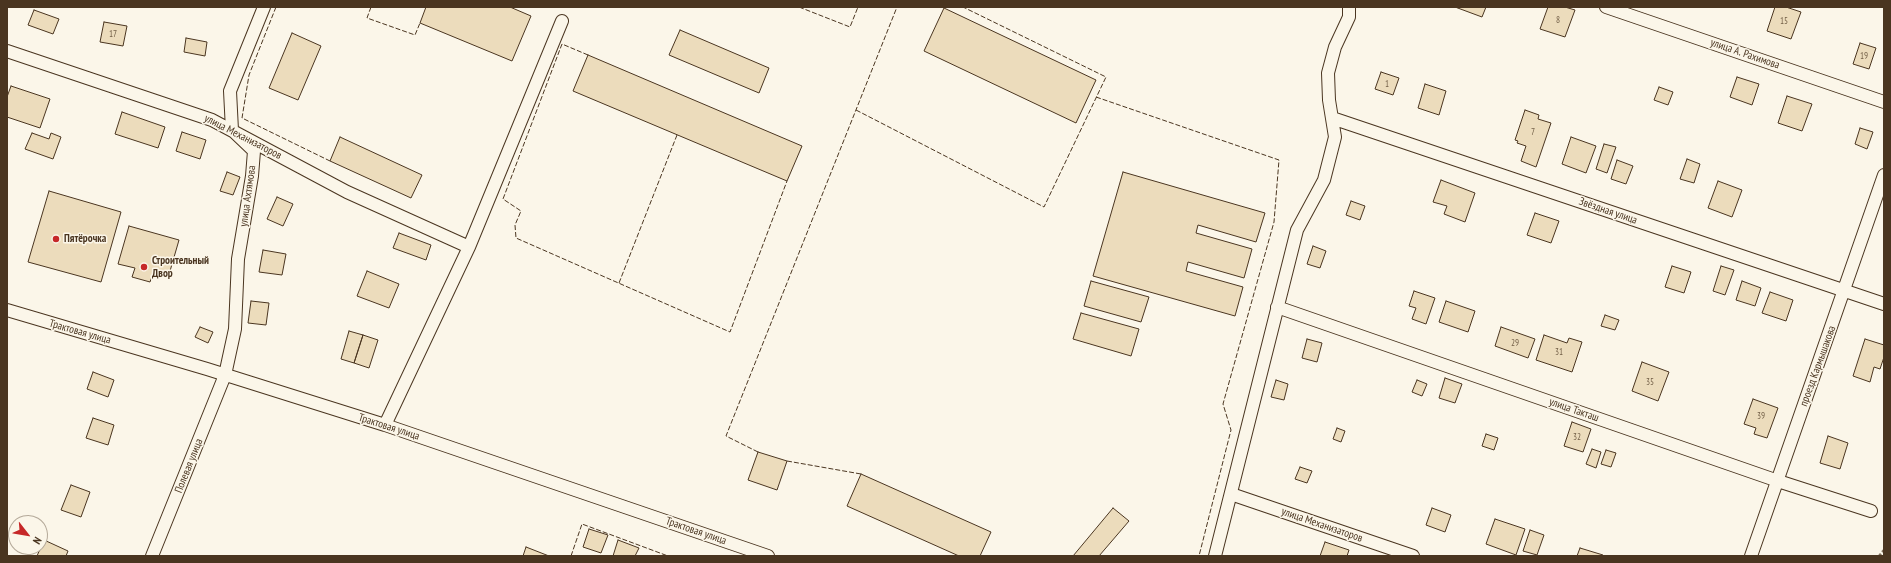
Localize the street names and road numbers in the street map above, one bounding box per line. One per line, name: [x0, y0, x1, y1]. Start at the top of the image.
street label: улица А. Рахимова: [1709, 36, 1781, 72]
street label: улица Механизаторов: [202, 112, 284, 162]
street label: улица Ахтямова: [237, 165, 259, 227]
street label: Звёздная улица: [1577, 195, 1639, 227]
street label: Трактовая улица: [48, 317, 112, 347]
street label: проезд Кармышакова: [1797, 324, 1839, 408]
street label: улица Такташ: [1547, 395, 1601, 425]
street label: Трактовая улица: [357, 411, 421, 443]
street label: Полевая улица: [172, 437, 206, 495]
street label: улица Механизаторов: [1280, 505, 1364, 545]
street label: Трактовая улица: [664, 514, 728, 548]

